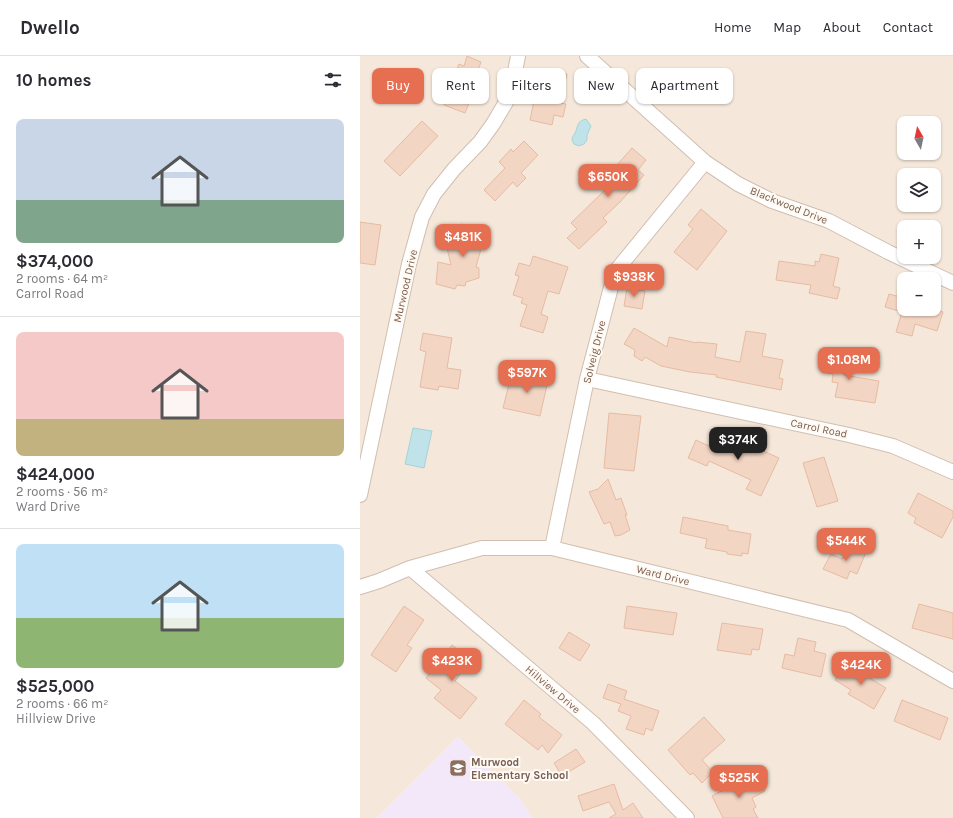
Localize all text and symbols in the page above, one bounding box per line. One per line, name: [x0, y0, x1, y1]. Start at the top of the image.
text: Dwello: [20, 17, 80, 39]
text: Home: [714, 19, 751, 36]
text: Map: [773, 19, 801, 36]
text: About: [823, 19, 861, 36]
text: Contact: [883, 19, 933, 36]
chip: Buy: [372, 68, 424, 104]
chip: Rent: [432, 68, 489, 104]
chip: Filters: [497, 68, 566, 104]
chip: New: [574, 68, 628, 104]
chip: Apartment: [636, 68, 733, 104]
icon: filters: [322, 69, 344, 91]
text: 10 homes: [16, 70, 91, 90]
north arrow: [897, 116, 941, 160]
map controls: [897, 116, 941, 316]
icon: home: [144, 145, 216, 217]
pin: $650K: [580, 164, 636, 198]
button: layers: [897, 168, 941, 212]
text: $650K: [587, 169, 629, 184]
street label: Blackwood Drive: [748, 184, 830, 227]
button: +: [897, 220, 941, 264]
pin: $481K: [435, 224, 491, 258]
text: $481K: [444, 229, 482, 244]
street label: Murwood Drive: [391, 248, 420, 324]
text: $374,000: [16, 251, 93, 271]
pin: $938K: [606, 264, 662, 298]
text: $938K: [613, 269, 655, 284]
text: 2 rooms · 64 m²: [16, 271, 108, 286]
button: −: [897, 272, 941, 316]
text: Carrol Road: [16, 286, 84, 301]
street label: Solveig Drive: [580, 319, 609, 385]
pin: $1.08M: [816, 347, 882, 381]
text: $1.08M: [827, 352, 871, 367]
icon: home: [144, 358, 216, 430]
pin: $597K: [499, 360, 555, 394]
text: $597K: [507, 365, 547, 380]
street label: Carrol Road: [789, 416, 849, 441]
pin: $374K: [710, 427, 766, 461]
text: $374K: [718, 432, 758, 447]
text: $424,000: [16, 464, 95, 484]
text: 2 rooms · 56 m²: [16, 484, 108, 499]
text: Ward Drive: [16, 499, 80, 514]
pin: $544K: [818, 528, 874, 562]
text: $544K: [826, 533, 866, 548]
street label: Ward Drive: [635, 563, 691, 588]
icon: home: [144, 570, 216, 642]
pin: $423K: [424, 648, 480, 682]
pin: $424K: [833, 652, 889, 686]
text: $423K: [431, 653, 473, 668]
text: $424K: [841, 657, 881, 672]
street label: Hillview Drive: [523, 663, 583, 716]
text: $525,000: [16, 676, 94, 696]
text: 2 rooms · 66 m²: [16, 696, 108, 711]
text: Hillview Drive: [16, 711, 96, 726]
place label: Murwood Elementary School: [471, 756, 569, 782]
school or university icon: Murwood Elementary School: [448, 758, 468, 778]
pin: $525K: [711, 765, 767, 799]
text: $525K: [719, 770, 759, 785]

